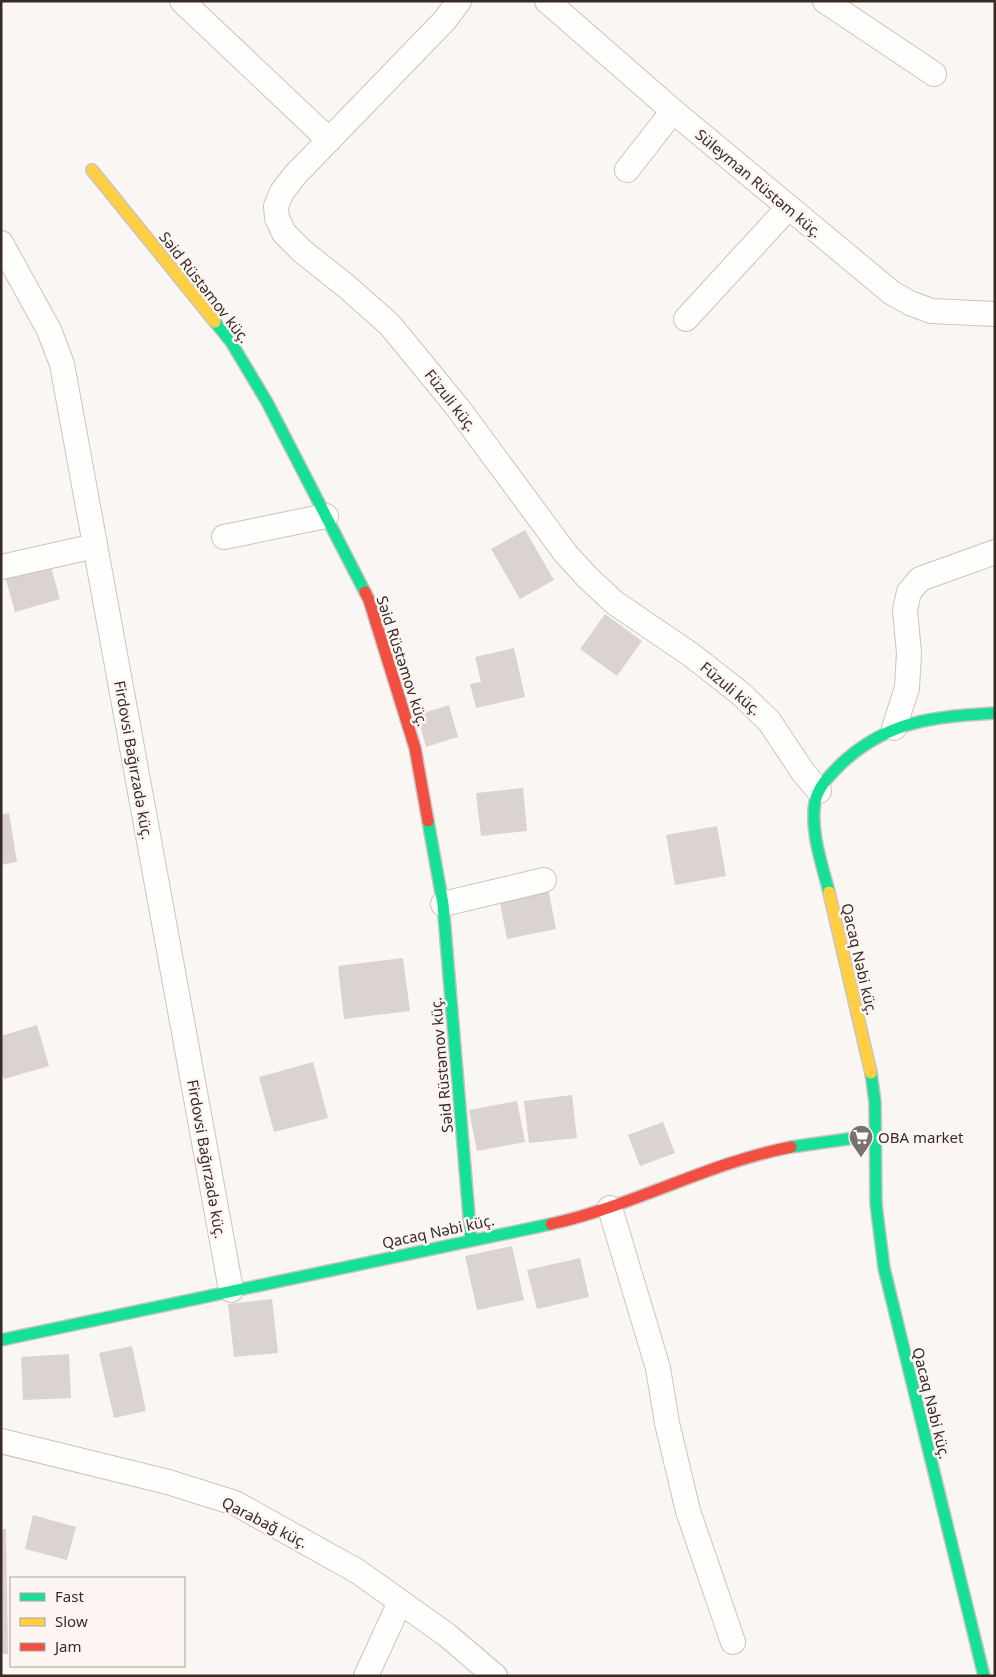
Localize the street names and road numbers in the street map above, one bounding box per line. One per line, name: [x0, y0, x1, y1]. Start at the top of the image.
street label: Süleyman Rüstəm küç.: [692, 124, 826, 242]
street label: Səid Rüstəmov küç.: [155, 227, 255, 347]
street label: Füzuli küç.: [420, 365, 482, 435]
street label: Səid Rüstəmov küç.: [372, 593, 434, 729]
street label: Füzuli küç.: [696, 657, 766, 719]
street label: Firdovsi Bağırzadə küç.: [110, 679, 158, 841]
street label: Qacaq Nəbi küç.: [837, 901, 883, 1017]
street label: Səid Rüstəmov küç.: [425, 996, 457, 1134]
street label: Firdovsi Bağırzadə küç.: [183, 1078, 231, 1240]
street label: Qacaq Nəbi küç.: [380, 1209, 496, 1253]
street label: Qacaq Nəbi küç.: [908, 1345, 956, 1461]
street label: Qarabağ küç.: [219, 1492, 311, 1552]

